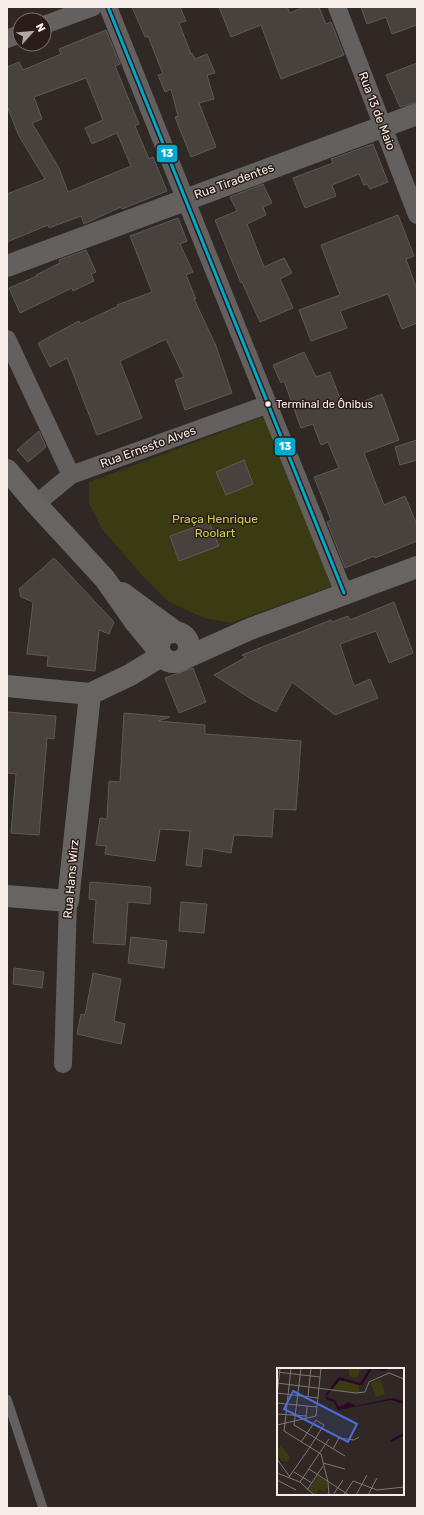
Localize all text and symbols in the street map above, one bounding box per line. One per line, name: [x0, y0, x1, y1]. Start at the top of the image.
north arrow: [12, 12, 52, 52]
text: N: [33, 21, 48, 34]
street label: Rua 13 de Maio: [356, 70, 398, 152]
line badge: 13: [156, 144, 178, 163]
text: 13: [161, 147, 173, 160]
street label: Rua Tiradentes: [192, 160, 276, 202]
place label: Terminal de Ônibus: [276, 398, 374, 411]
marker: Terminal de Ônibus: [263, 399, 273, 409]
street label: Rua Ernesto Alves: [98, 423, 198, 471]
line badge: 13: [274, 437, 296, 456]
text: 13: [279, 440, 291, 453]
park label: Praça Henrique Roolart: [172, 512, 258, 540]
street label: Rua Hans Wirz: [61, 839, 81, 919]
inset map: [277, 1368, 404, 1495]

